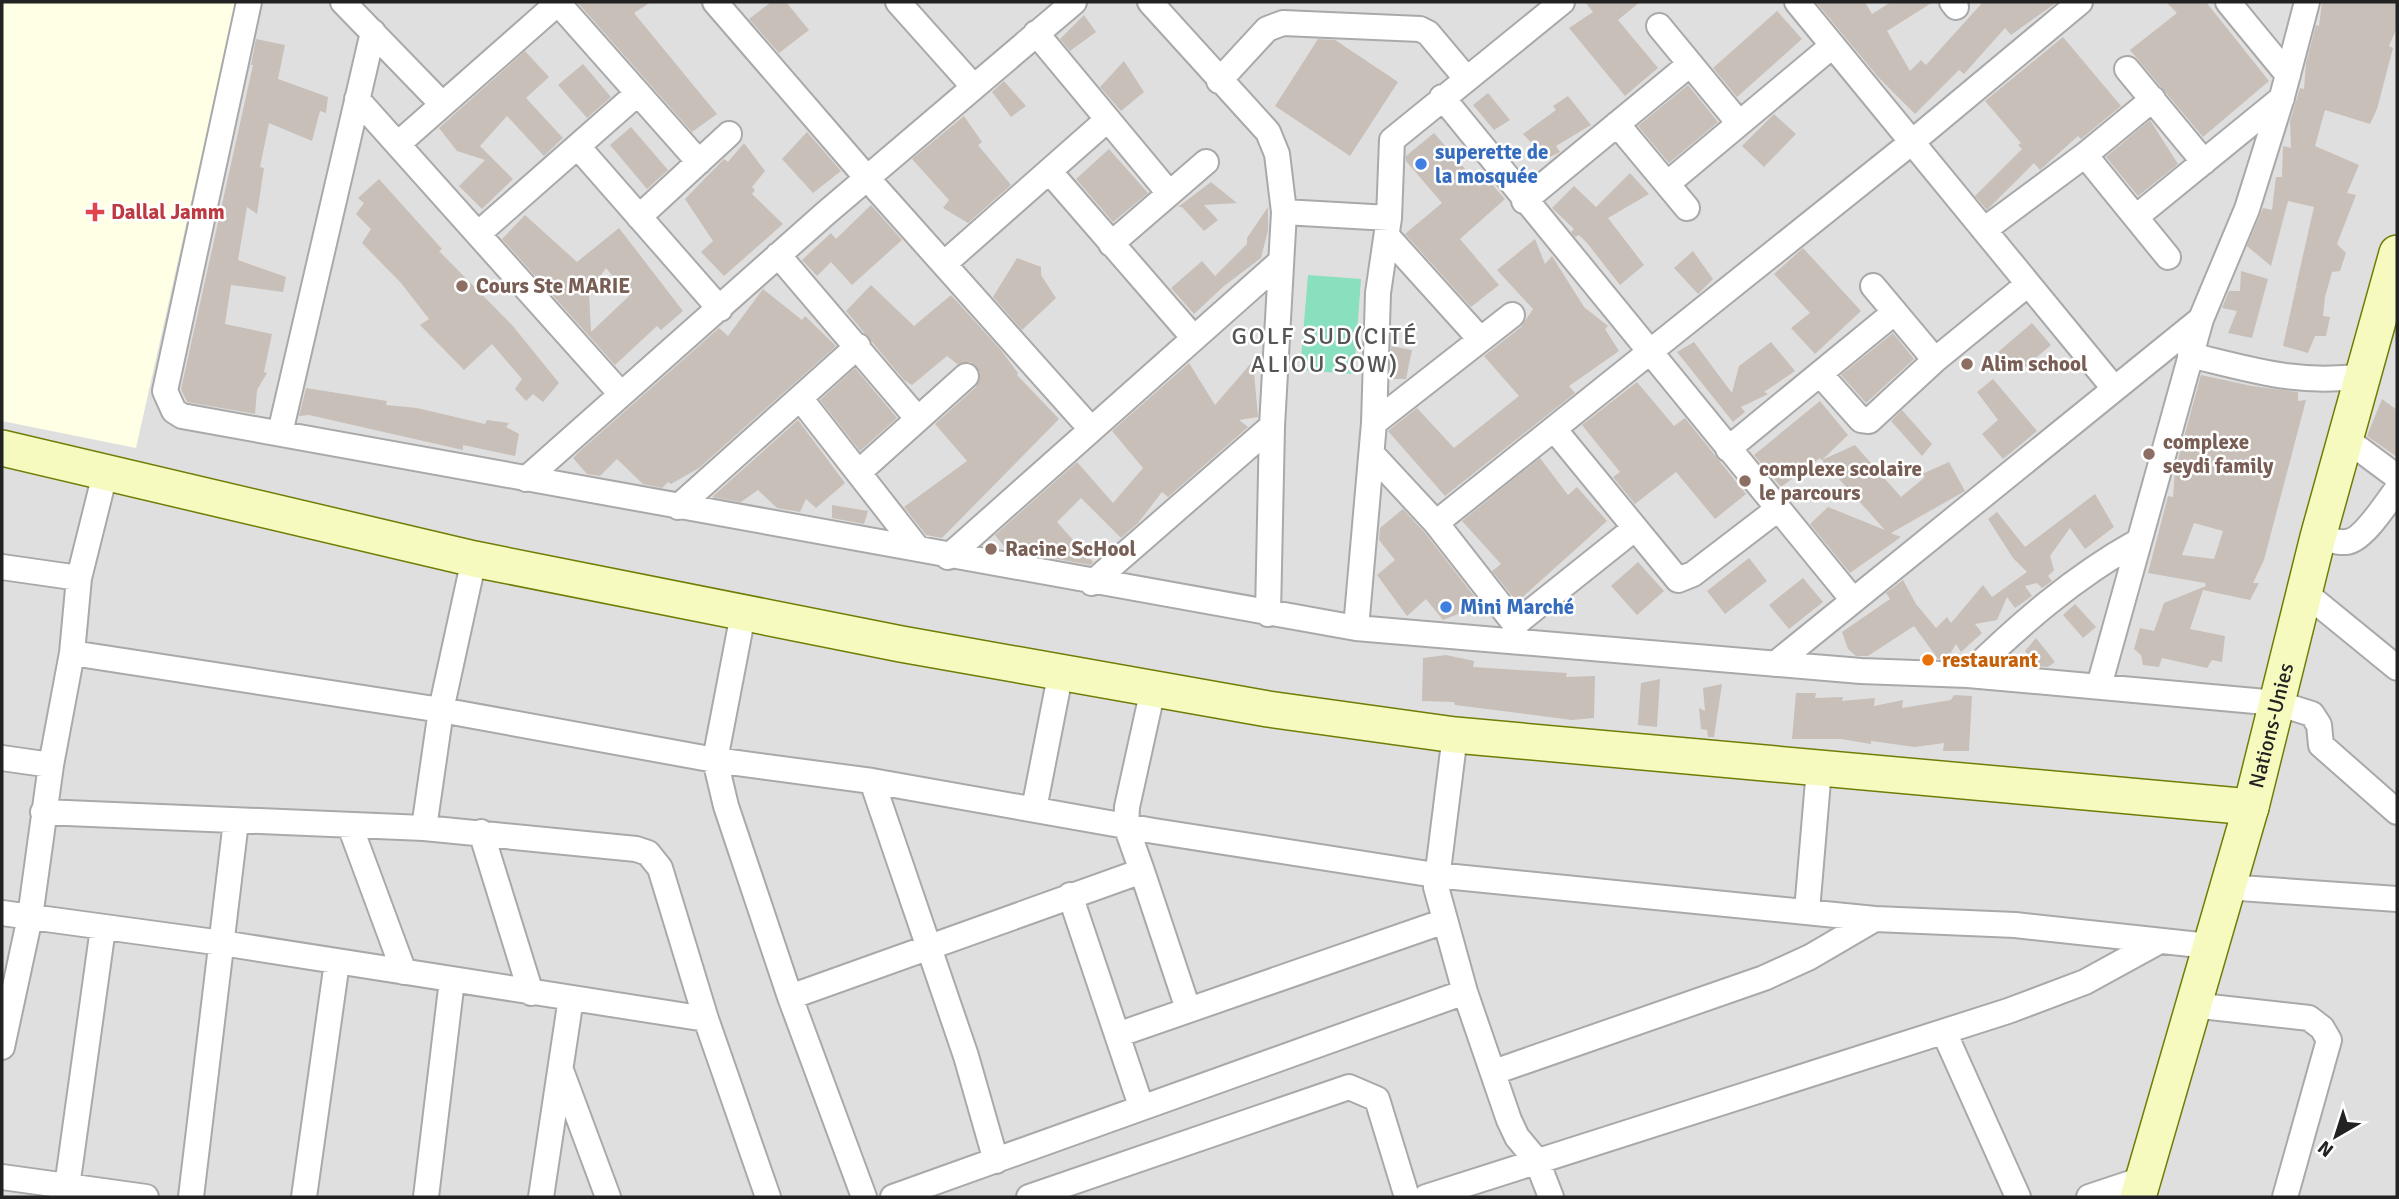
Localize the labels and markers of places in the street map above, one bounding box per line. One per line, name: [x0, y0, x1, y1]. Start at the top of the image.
place label: superette de la mosquée: [1435, 139, 1548, 189]
marker: superette de la mosquée: [1413, 156, 1429, 172]
place label: Dallal Jamm: [111, 199, 225, 225]
marker: Dallal Jamm: [85, 202, 105, 222]
place label: Cours Ste MARIE: [476, 273, 630, 299]
marker: Cours Ste MARIE: [454, 278, 470, 294]
place label: Alim school: [1981, 351, 2088, 377]
marker: Alim school: [1959, 356, 1975, 372]
place label: complexe seydi family: [2163, 429, 2274, 479]
marker: complexe seydi family: [2141, 446, 2157, 462]
place label: complexe scolaire le parcours: [1759, 456, 1922, 506]
marker: complexe scolaire le parcours: [1737, 473, 1753, 489]
place label: Racine ScHool: [1005, 536, 1136, 562]
marker: Racine ScHool: [983, 541, 999, 557]
place label: Mini Marché: [1460, 594, 1574, 620]
marker: Mini Marché: [1438, 599, 1454, 615]
place label: restaurant: [1942, 647, 2038, 673]
marker: restaurant: [1920, 652, 1936, 668]

